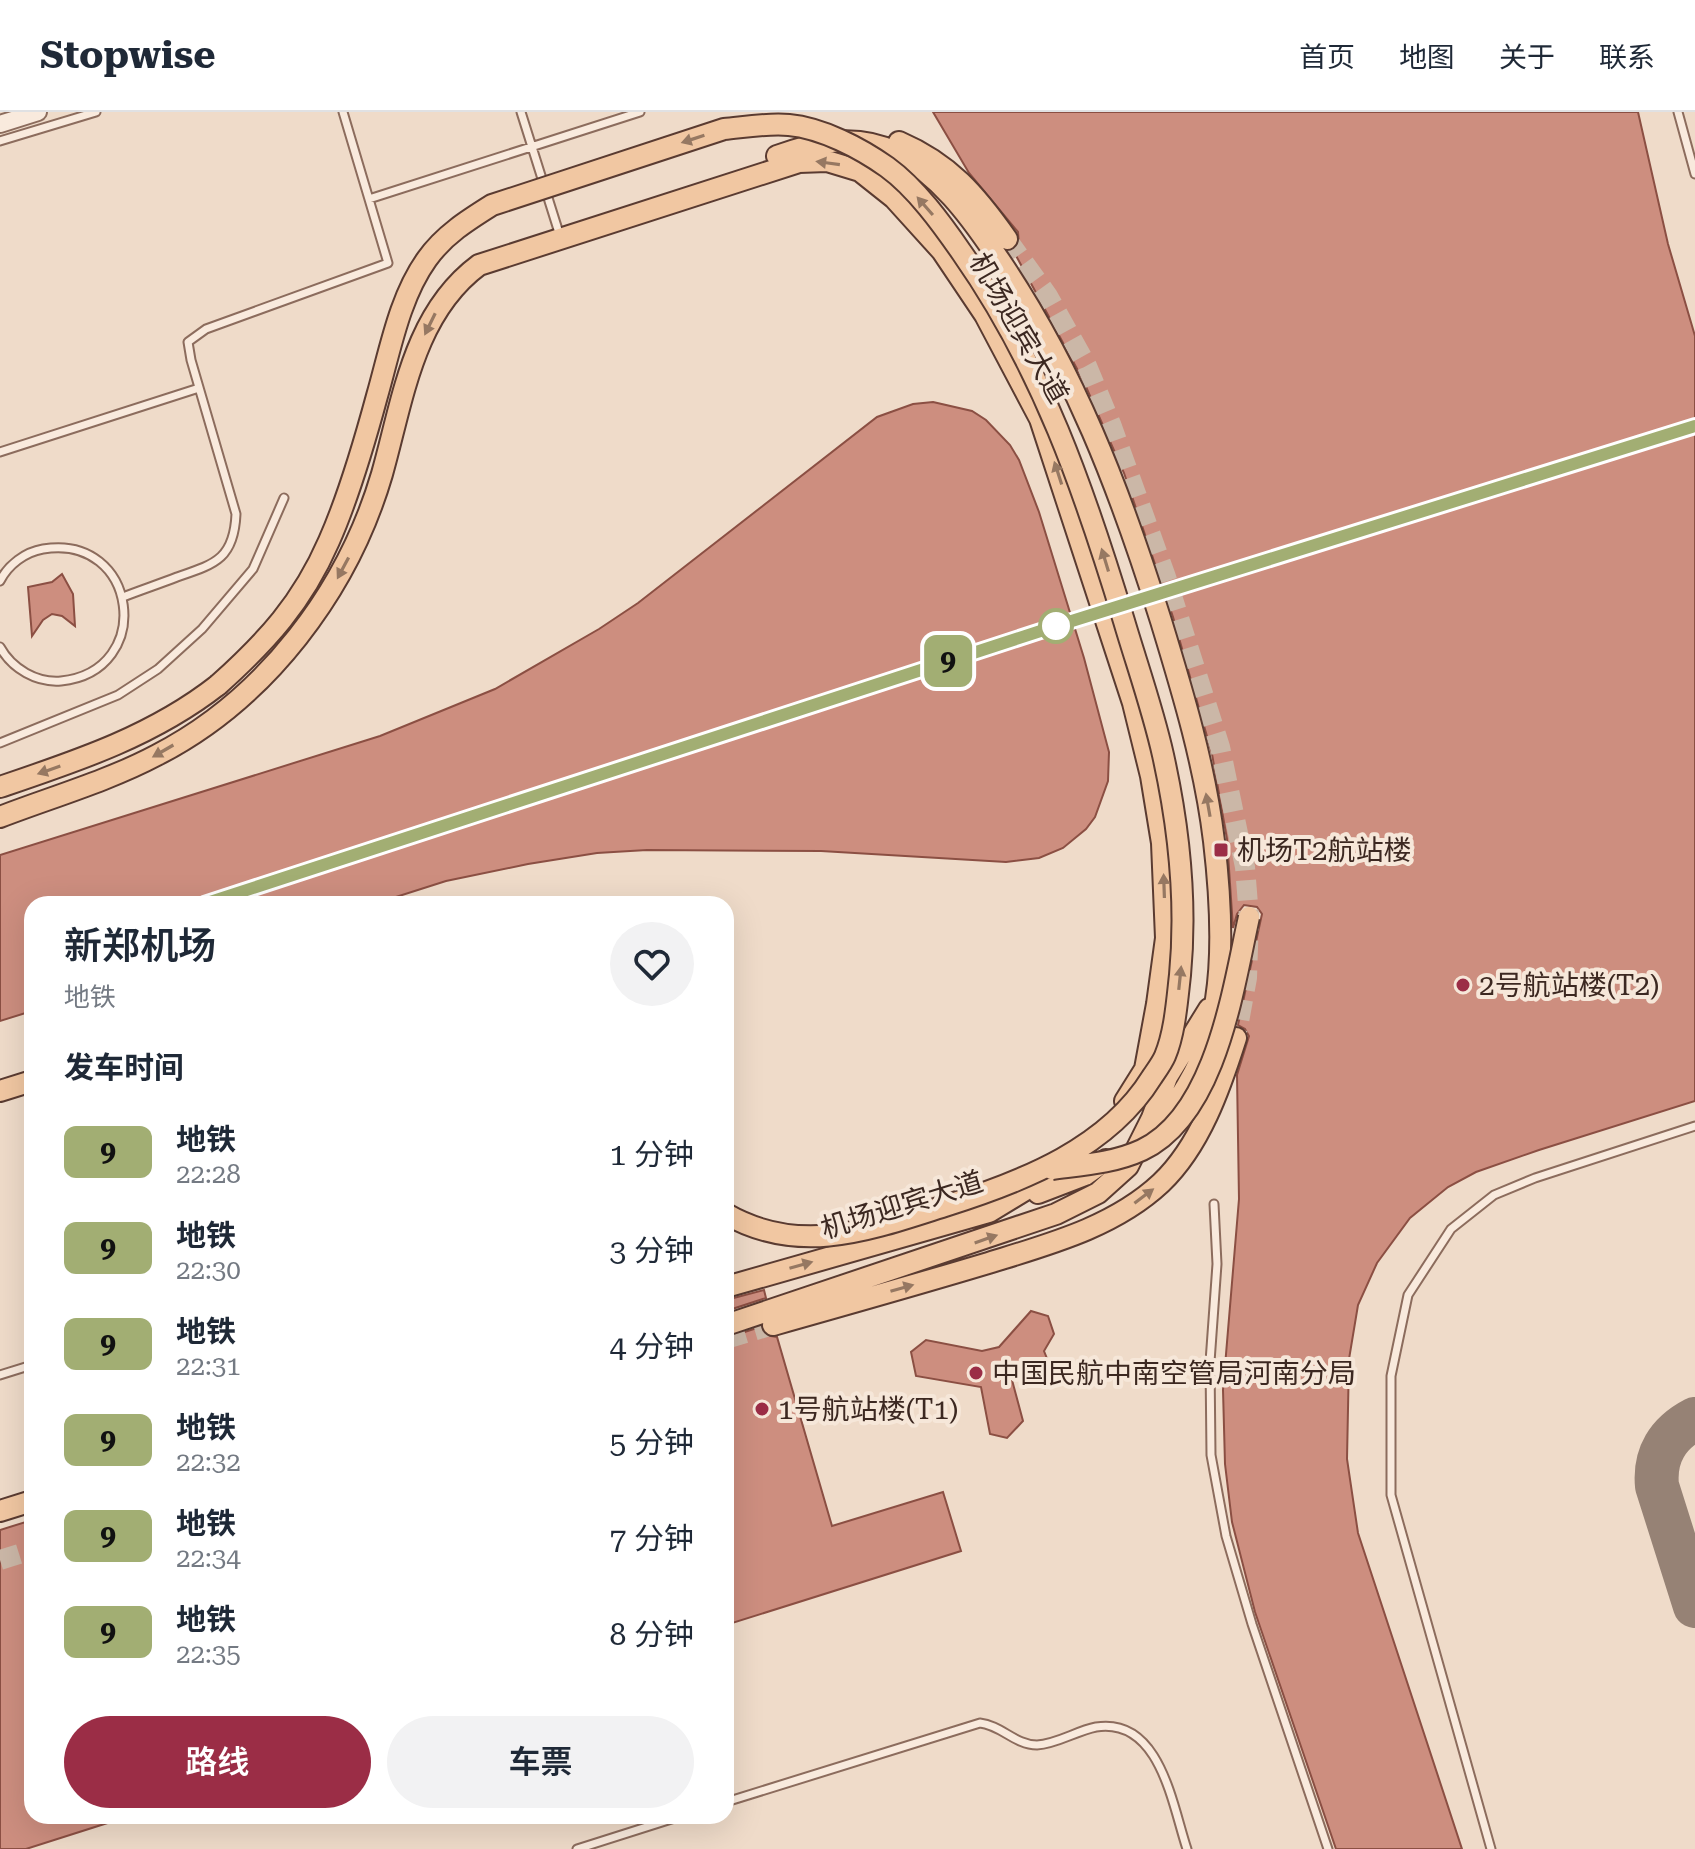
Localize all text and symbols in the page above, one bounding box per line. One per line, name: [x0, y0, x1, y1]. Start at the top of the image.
text: Stopwise: [40, 33, 216, 77]
text: 首页: [1299, 41, 1355, 74]
text: 地图: [1399, 41, 1455, 74]
text: 关于: [1499, 41, 1555, 74]
text: 联系: [1599, 41, 1655, 74]
one-way arrow: [681, 133, 705, 146]
one-way arrow: [815, 156, 840, 169]
one-way arrow: [917, 197, 934, 217]
street label: 机场迎宾大道: [963, 247, 1075, 409]
one-way arrow: [423, 313, 437, 335]
one-way arrow: [1052, 461, 1064, 485]
one-way arrow: [1098, 547, 1111, 571]
one-way arrow: [337, 557, 350, 580]
unlabelled marker: [1039, 609, 1073, 643]
line badge: 9: [922, 635, 974, 687]
text: 9: [940, 644, 956, 677]
one-way arrow: [152, 744, 174, 758]
one-way arrow: [37, 765, 61, 777]
one-way arrow: [1201, 792, 1214, 817]
place label: 机场T2航站楼: [1237, 834, 1411, 867]
marker: 机场T2航站楼: [1212, 841, 1230, 859]
one-way arrow: [1157, 873, 1170, 898]
button: heart: [610, 922, 694, 1006]
text: 新郑机场: [64, 924, 216, 968]
one-way arrow: [1173, 965, 1186, 990]
place label: 2号航站楼(T2): [1479, 969, 1659, 1002]
marker: 2号航站楼(T2): [1454, 976, 1472, 994]
text: 地铁: [64, 982, 116, 1012]
text: 发车时间: [64, 1050, 184, 1085]
text: 地铁: [176, 1122, 236, 1157]
text: 9: [100, 1135, 116, 1168]
text: 1 分钟: [610, 1137, 694, 1172]
text: 22:28: [176, 1159, 241, 1189]
street label: 机场迎宾大道: [817, 1165, 987, 1245]
one-way arrow: [1133, 1189, 1154, 1205]
text: 地铁: [176, 1218, 236, 1253]
text: 9: [100, 1231, 116, 1264]
one-way arrow: [974, 1232, 998, 1244]
text: 3 分钟: [610, 1233, 694, 1268]
text: 22:30: [176, 1255, 241, 1285]
one-way arrow: [789, 1259, 814, 1271]
one-way arrow: [891, 1281, 915, 1294]
text: 地铁: [176, 1314, 236, 1349]
text: 9: [100, 1327, 116, 1360]
text: 4 分钟: [610, 1329, 694, 1364]
text: 22:31: [176, 1351, 241, 1381]
place label: 中国民航中南空管局河南分局: [992, 1357, 1356, 1390]
marker: 中国民航中南空管局河南分局: [967, 1364, 985, 1382]
place label: 1号航站楼(T1): [778, 1393, 958, 1426]
marker: 1号航站楼(T1): [753, 1400, 771, 1418]
text: 地铁: [176, 1410, 236, 1445]
text: 9: [100, 1423, 116, 1456]
text: 5 分钟: [610, 1425, 694, 1460]
text: 22:32: [176, 1447, 241, 1477]
text: 地铁: [176, 1506, 236, 1541]
text: 9: [100, 1519, 116, 1552]
text: 7 分钟: [610, 1521, 694, 1556]
text: 22:34: [176, 1543, 241, 1573]
text: 地铁: [176, 1602, 236, 1637]
text: 9: [100, 1615, 116, 1648]
text: 8 分钟: [610, 1617, 694, 1652]
text: 22:35: [176, 1639, 241, 1669]
button: 路线: [64, 1716, 371, 1808]
button: 车票: [387, 1716, 694, 1808]

